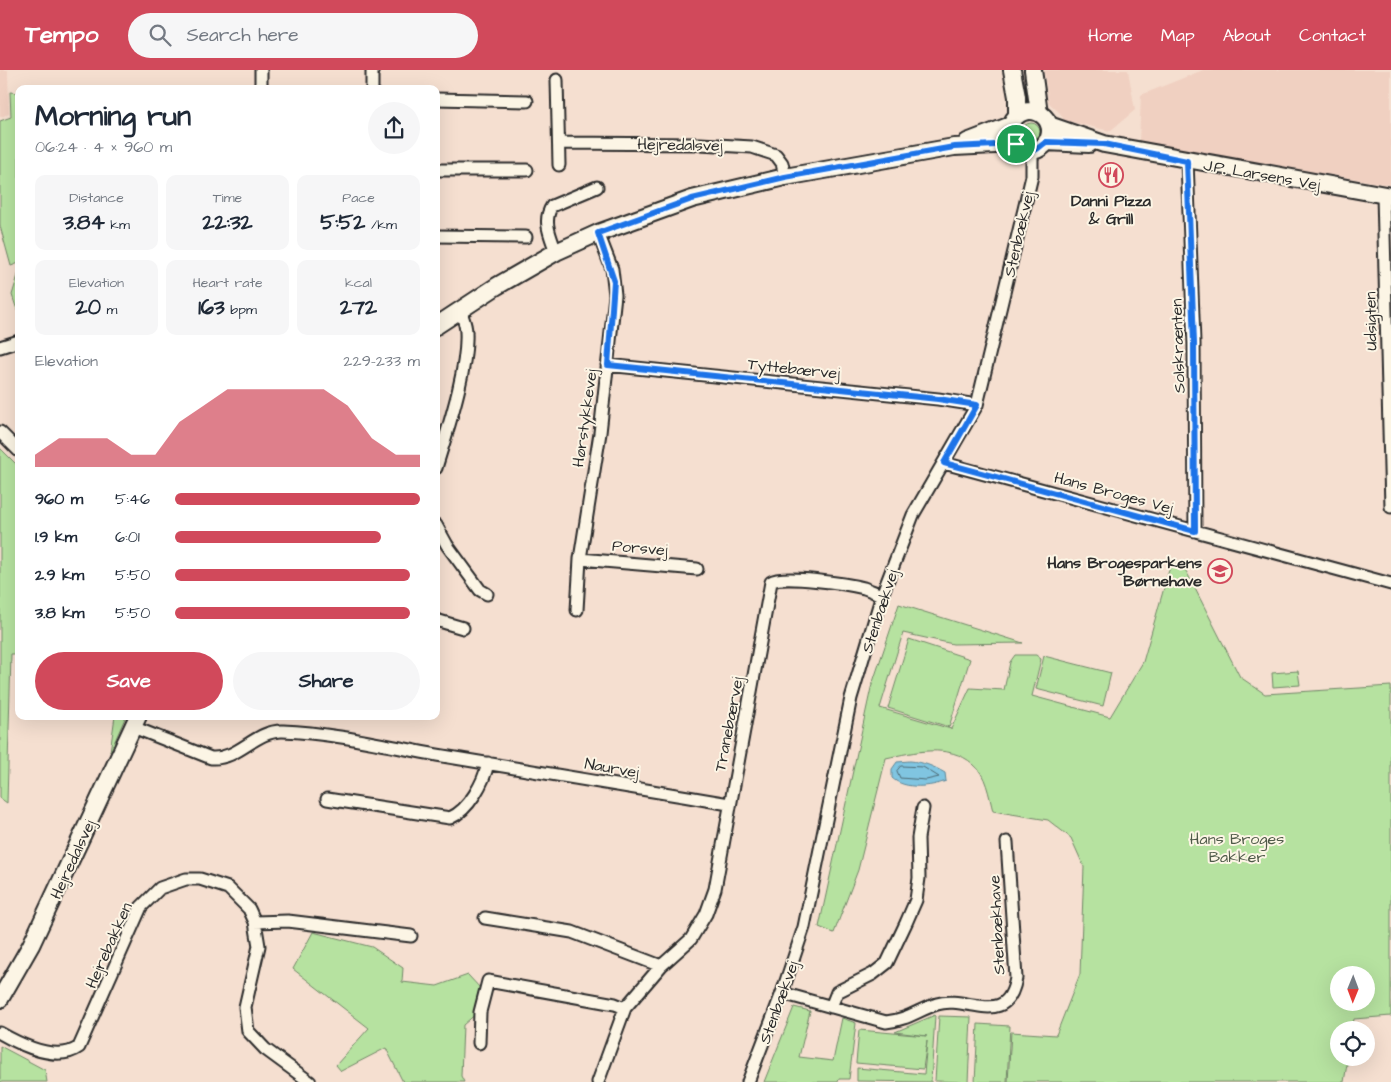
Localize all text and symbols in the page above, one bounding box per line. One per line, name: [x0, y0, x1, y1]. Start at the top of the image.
search box: [128, 13, 478, 58]
text: Tempo: [25, 18, 98, 52]
icon: search: [146, 21, 174, 49]
text: Search here: [186, 22, 299, 49]
text: Home: [1088, 23, 1133, 48]
text: Map: [1161, 23, 1195, 48]
text: About: [1223, 23, 1271, 48]
text: Contact: [1299, 23, 1366, 48]
text: Morning run: [35, 97, 191, 136]
button: share: [368, 102, 420, 154]
pin: [995, 123, 1037, 165]
icon: arrive: [1002, 130, 1030, 158]
street label: Hejredalsvej: [637, 133, 723, 157]
text: 06:24 · 4 × 960 m: [35, 136, 172, 158]
street label: J.P. Larsens Vej: [1202, 154, 1322, 196]
restaurant icon: Danni Pizza & Grill: [1098, 162, 1124, 188]
text: Distance: [69, 188, 124, 208]
text: Time: [213, 188, 242, 208]
text: Pace: [342, 188, 375, 208]
street label: Stenbækvej: [998, 189, 1039, 279]
place label: Danni Pizza & Grill: [1071, 190, 1152, 230]
text: 3.84: [63, 208, 105, 237]
text: 22:32: [202, 208, 253, 237]
text: 5:52: [320, 208, 365, 237]
text: km: [105, 215, 130, 235]
text: /km: [365, 215, 397, 235]
text: Elevation: [69, 273, 124, 293]
text: Heart rate: [192, 273, 263, 293]
text: kcal: [345, 273, 372, 293]
street label: Udsigten: [1359, 291, 1384, 351]
text: 20: [76, 293, 101, 322]
text: 163: [198, 293, 225, 322]
text: 272: [340, 293, 377, 322]
street label: Solskrænten: [1165, 298, 1191, 394]
text: m: [101, 300, 117, 320]
text: bpm: [225, 300, 257, 320]
text: Elevation: [35, 350, 98, 372]
text: 229–233 m: [343, 350, 420, 372]
street label: Tyttebærvej: [747, 353, 841, 386]
street label: Hørstykkevej: [567, 367, 604, 469]
street label: Hans Broges Vej: [1052, 467, 1176, 520]
text: 960 m: [35, 488, 83, 510]
text: 5:46: [115, 488, 150, 510]
text: 1.9 km: [35, 526, 77, 548]
text: 6:01: [115, 526, 140, 548]
street label: Porsvej: [611, 535, 669, 561]
place label: Hans Brogesparkens Børnehave: [1047, 552, 1202, 592]
school or university icon: Hans Brogesparkens Børnehave: [1207, 558, 1233, 584]
text: 2.9 km: [35, 564, 84, 586]
text: 5:50: [115, 564, 150, 586]
street label: Stenbækvej: [856, 566, 904, 656]
text: 3.8 km: [35, 602, 84, 624]
text: 5:50: [115, 602, 150, 624]
button: Save: [35, 652, 223, 710]
button: Share: [233, 652, 420, 710]
street label: Tranebærvej: [709, 675, 749, 773]
street label: Naurvej: [583, 752, 641, 784]
street label: Hejredalsvej: [45, 816, 101, 903]
park label: Hans Broges Bakker: [1190, 828, 1284, 868]
street label: Stenbækhave: [983, 874, 1011, 975]
street label: Hejrebakken: [80, 899, 138, 992]
street label: Stenbækvej: [754, 958, 804, 1047]
north arrow: [1330, 966, 1375, 1011]
map controls: [1330, 966, 1375, 1066]
button: locate: [1330, 1021, 1375, 1066]

